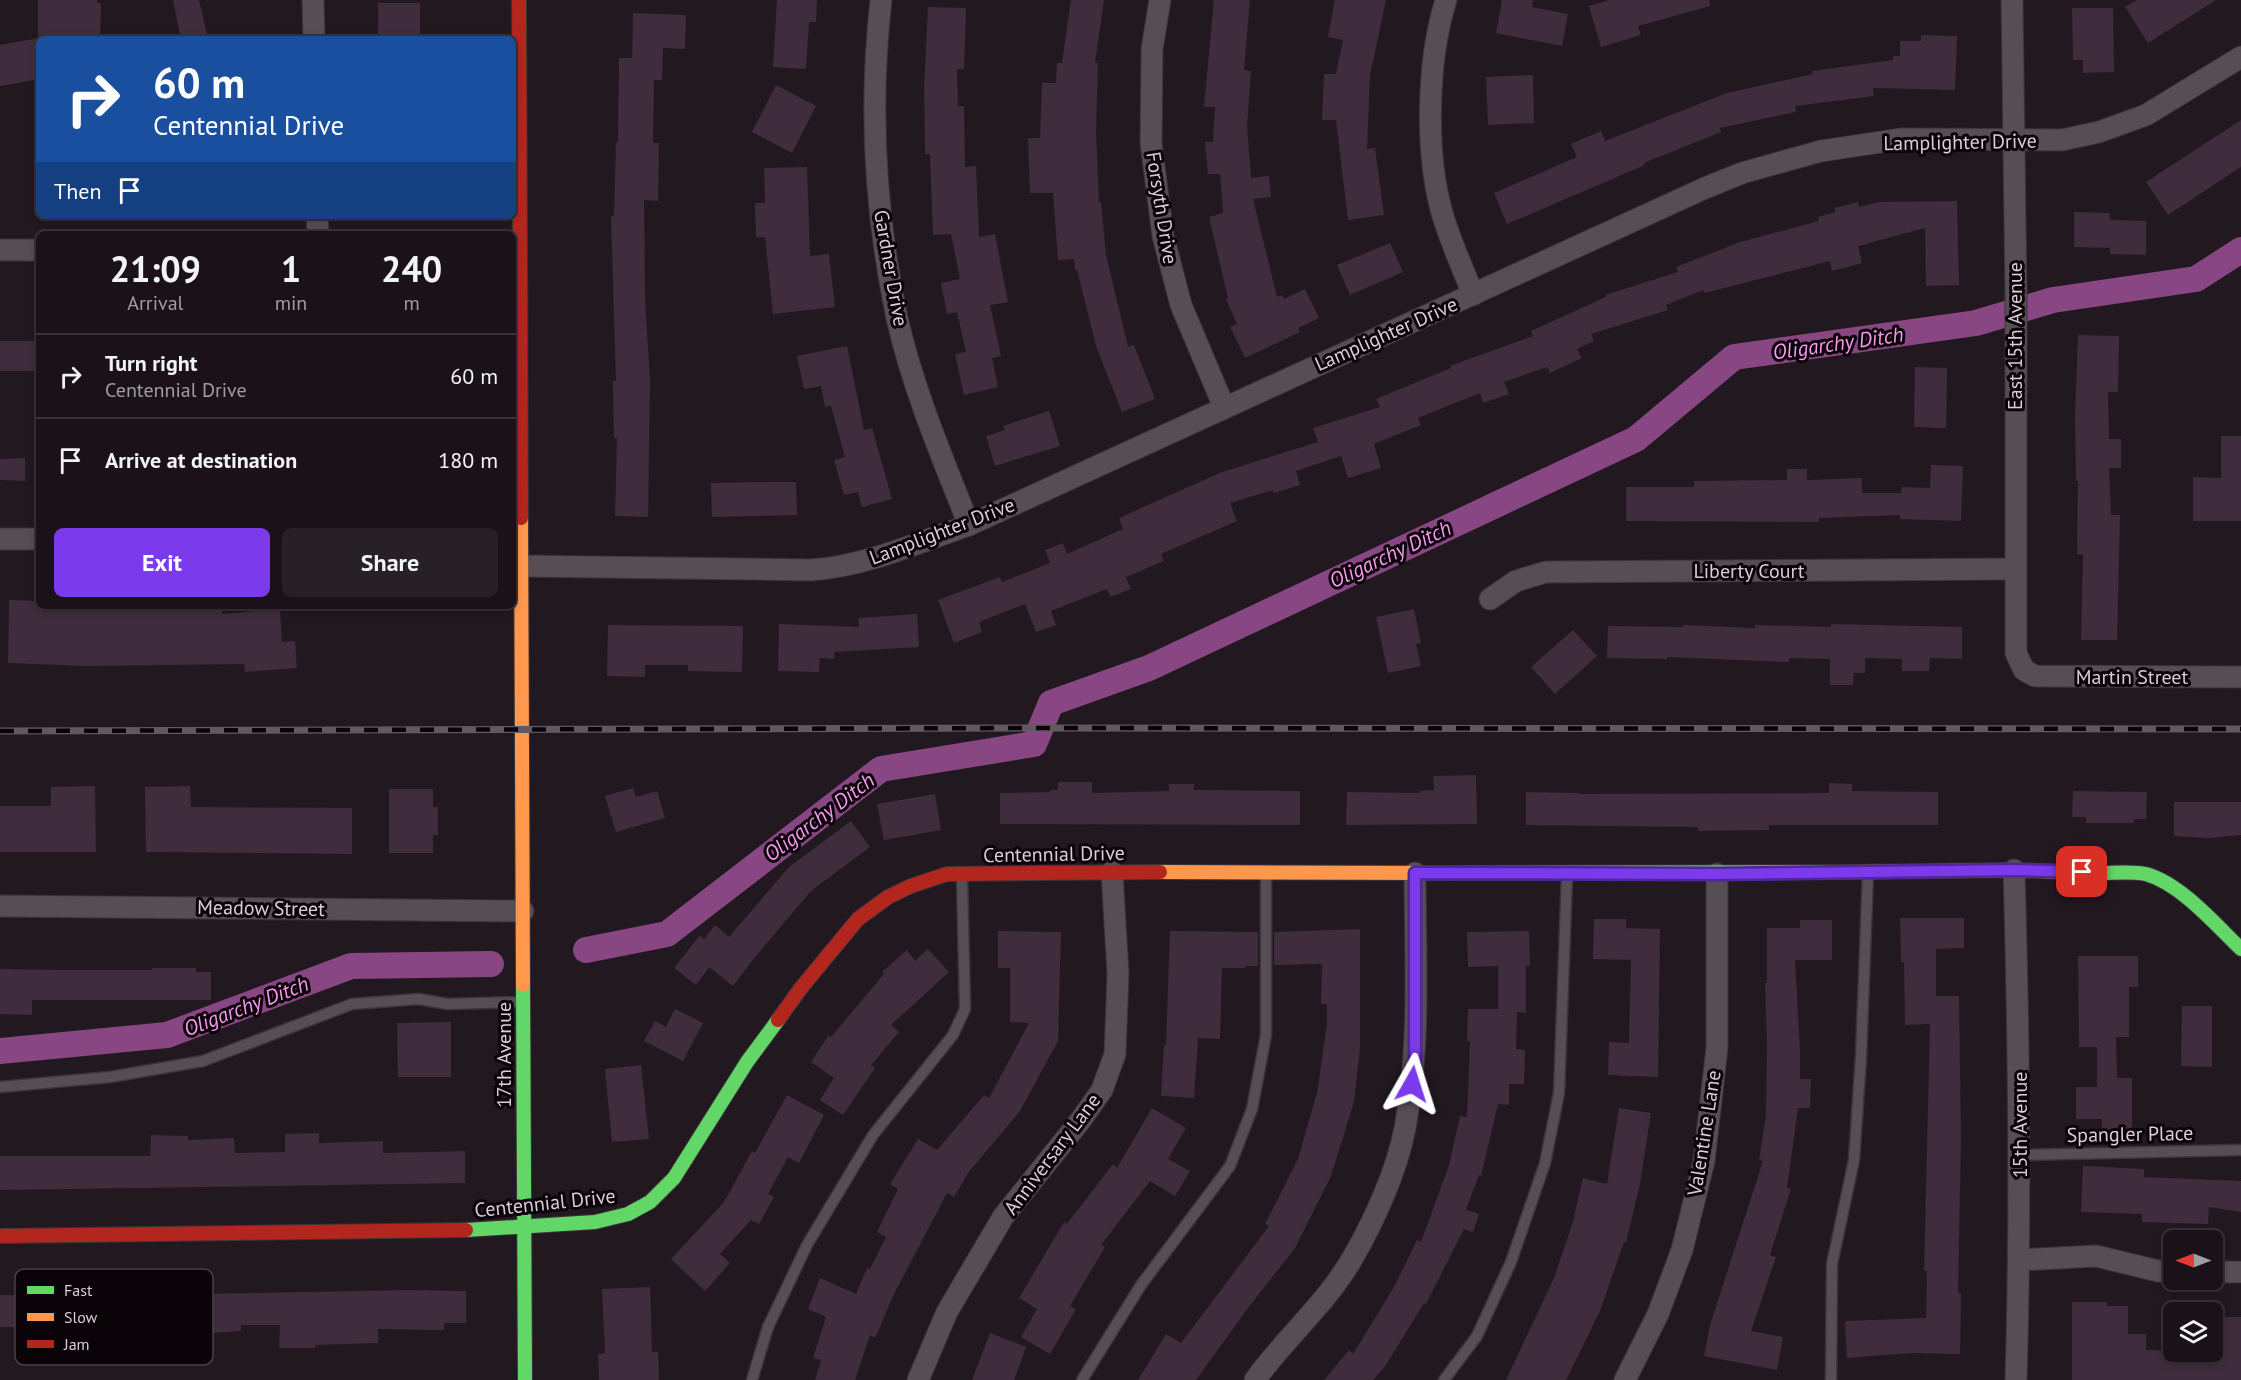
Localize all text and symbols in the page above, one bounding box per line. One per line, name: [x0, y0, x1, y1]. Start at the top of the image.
text: 60 m: [153, 55, 245, 110]
icon: right: [54, 60, 132, 138]
text: Centennial Drive: [153, 108, 344, 142]
street label: Lamplighter Drive: [1883, 128, 2037, 156]
street label: Forsyth Drive: [1140, 150, 1184, 266]
icon: arrive: [113, 174, 146, 207]
text: Then: [54, 177, 101, 205]
street label: Gardner Drive: [868, 208, 914, 328]
text: 21:09: [110, 245, 201, 292]
text: 1: [281, 245, 301, 292]
text: 240: [381, 245, 442, 292]
street label: East 15th Avenue: [2002, 262, 2028, 410]
text: Arrival: [127, 290, 183, 316]
text: min: [275, 290, 307, 316]
text: m: [404, 290, 420, 316]
street label: Lamplighter Drive: [1311, 291, 1461, 377]
water label: Oligarchy Ditch: [1771, 320, 1905, 366]
text: Turn right: [105, 349, 197, 377]
icon: right: [54, 360, 87, 393]
text: 60 m: [450, 362, 498, 390]
text: Centennial Drive: [105, 377, 247, 403]
icon: arrive: [54, 444, 87, 477]
text: Arrive at destination: [105, 446, 297, 474]
text: 180 m: [438, 446, 498, 474]
street label: Lamplighter Drive: [866, 491, 1018, 571]
water label: Oligarchy Ditch: [1325, 514, 1455, 594]
button: Exit: [54, 528, 270, 597]
button: Share: [282, 528, 498, 597]
street label: Liberty Court: [1693, 558, 1805, 584]
street label: Martin Street: [2076, 664, 2189, 690]
water label: Oligarchy Ditch: [758, 767, 880, 867]
street label: Centennial Drive: [983, 840, 1125, 868]
pin: [2056, 846, 2107, 897]
icon: arrive: [2065, 855, 2098, 888]
street label: Meadow Street: [197, 894, 325, 922]
water label: Oligarchy Ditch: [180, 970, 312, 1042]
street label: 17th Avenue: [491, 1002, 517, 1108]
position arrow: [1380, 1052, 1444, 1116]
street label: Valentine Lane: [1681, 1068, 1727, 1199]
street label: 15th Avenue: [2007, 1072, 2033, 1178]
street label: Anniversary Lane: [998, 1088, 1106, 1220]
street label: Spangler Place: [2066, 1120, 2194, 1148]
street label: Centennial Drive: [473, 1183, 617, 1223]
north arrow: [2163, 1230, 2223, 1290]
map controls: [2163, 1230, 2223, 1362]
legend: [15, 1269, 213, 1365]
text: Fast: [64, 1280, 93, 1300]
button: layers: [2163, 1302, 2223, 1362]
text: Slow: [64, 1307, 98, 1327]
text: Jam: [63, 1334, 90, 1354]

